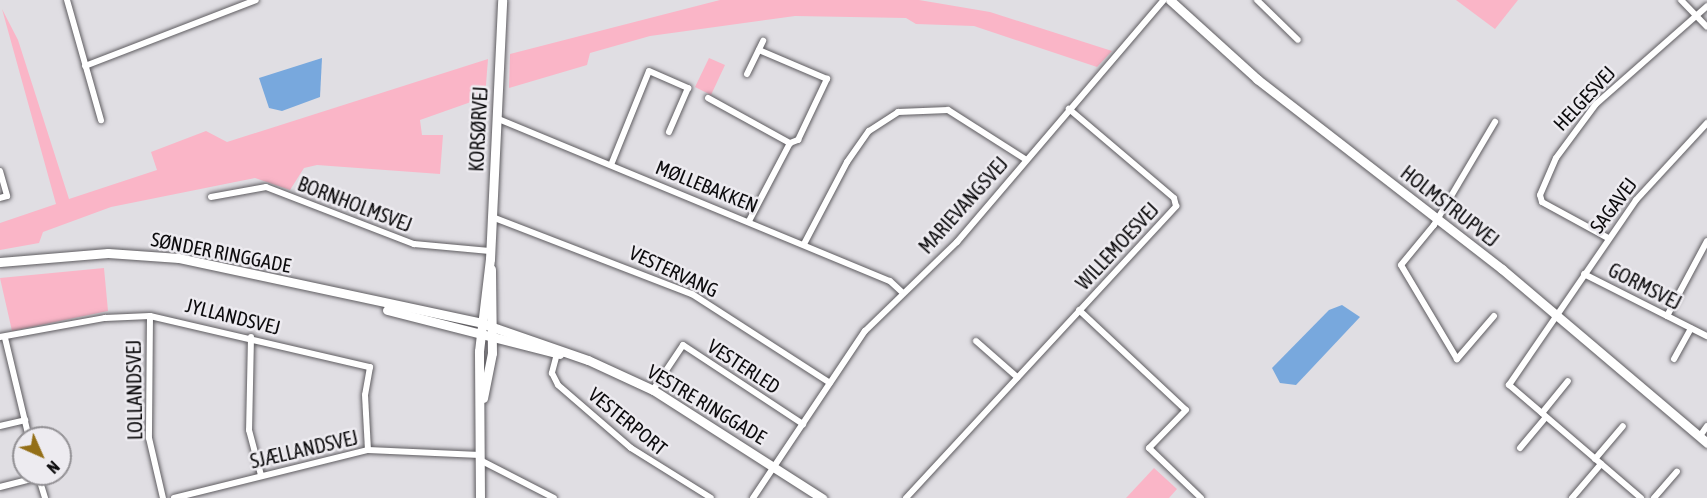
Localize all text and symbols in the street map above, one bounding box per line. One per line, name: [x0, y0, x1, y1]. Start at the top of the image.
street label: HELGESVEJ: [1548, 61, 1620, 135]
street label: KORSØRVEJ: [464, 86, 492, 172]
street label: MARIEVANGSVEJ: [913, 152, 1013, 258]
street label: MØLLEBAKKEN: [652, 155, 762, 217]
street label: HOLMSTRUPVEJ: [1396, 160, 1504, 252]
street label: BORNHOLMSVEJ: [294, 171, 416, 237]
street label: SAGAVEJ: [1584, 173, 1642, 237]
street label: WILLEMOESVEJ: [1071, 197, 1163, 295]
street label: SØNDER RINGGADE: [149, 227, 293, 277]
street label: VESTERVANG: [626, 240, 722, 302]
street label: GORMSVEJ: [1604, 257, 1686, 315]
street label: JYLLANDSVEJ: [183, 293, 283, 339]
street label: VESTERLED: [703, 334, 785, 398]
street label: LOLLANDSVEJ: [121, 340, 147, 440]
street label: VESTRE RINGGADE: [643, 359, 771, 449]
street label: VESTERPORT: [584, 382, 672, 460]
street label: SJÆLLANDSVEJ: [248, 425, 360, 473]
north arrow: [12, 426, 72, 486]
text: N: [44, 458, 63, 477]

